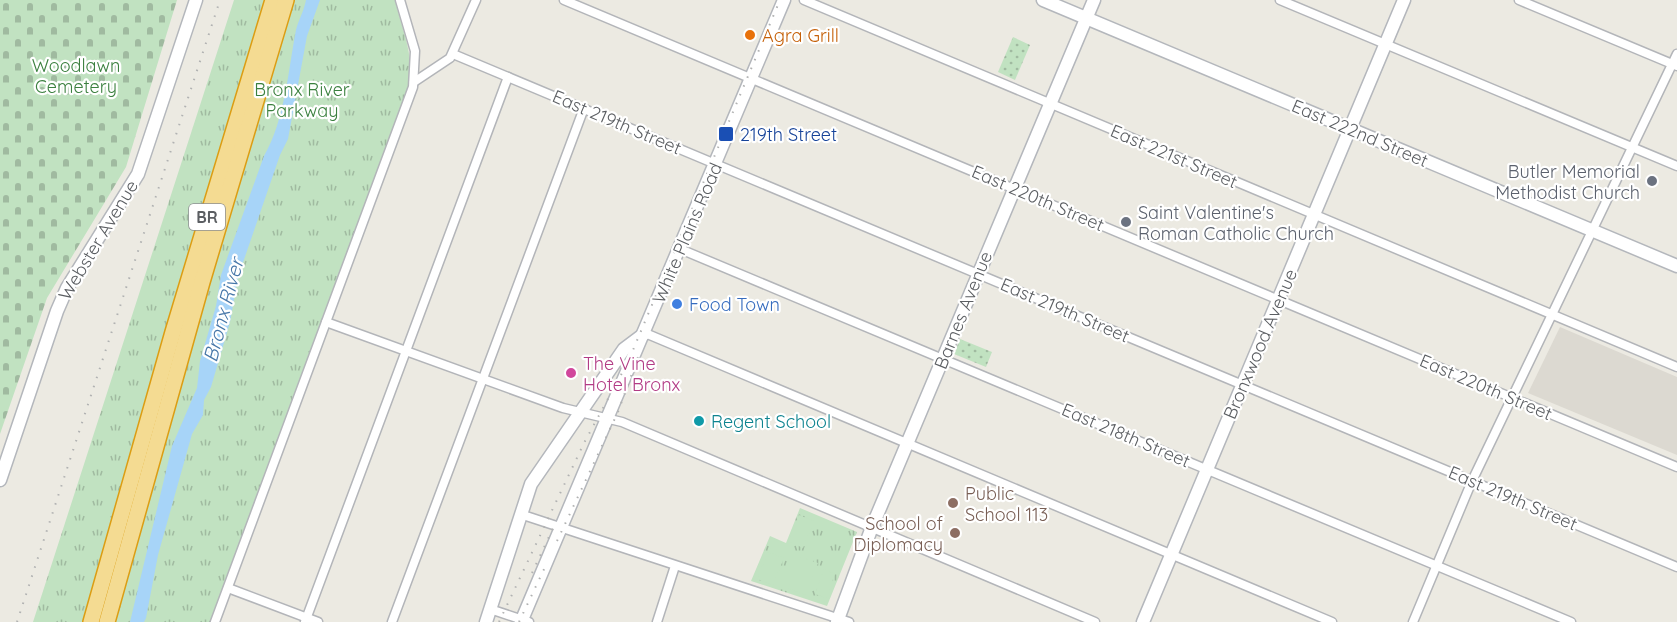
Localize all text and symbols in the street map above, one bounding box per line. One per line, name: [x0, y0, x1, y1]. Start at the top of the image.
place label: Agra Grill: [762, 24, 839, 47]
marker: Agra Grill: [743, 28, 757, 42]
park label: Woodlawn Cemetery: [32, 54, 120, 98]
park label: Bronx River Parkway: [254, 78, 350, 122]
street label: East 219th Street: [549, 85, 685, 159]
street label: East 222nd Street: [1288, 94, 1432, 172]
street label: East 221st Street: [1107, 119, 1241, 193]
place label: 219th Street: [740, 123, 837, 146]
marker: 219th Street: [717, 125, 735, 143]
street label: White Plains Road: [647, 159, 727, 307]
street label: East 220th Street: [968, 160, 1108, 236]
place label: Butler Memorial Methodist Church: [1495, 160, 1640, 204]
marker: Butler Memorial Methodist Church: [1645, 174, 1659, 188]
street label: Webster Avenue: [53, 176, 143, 304]
place label: Saint Valentine's Roman Catholic Church: [1138, 201, 1334, 245]
road number: BR: [189, 204, 225, 230]
marker: Saint Valentine's Roman Catholic Church: [1119, 215, 1133, 229]
street label: Barnes Avenue: [929, 248, 997, 372]
water label: Bronx River: [197, 253, 249, 365]
street label: Bronxwood Avenue: [1218, 265, 1302, 423]
street label: East 219th Street: [997, 273, 1133, 347]
place label: Food Town: [689, 293, 780, 316]
marker: Food Town: [670, 297, 684, 311]
street label: East 220th Street: [1416, 349, 1556, 425]
place label: The Vine Hotel Bronx: [583, 352, 681, 396]
marker: The Vine Hotel Bronx: [564, 366, 578, 380]
street label: East 218th Street: [1058, 398, 1194, 472]
place label: Regent School: [711, 410, 831, 433]
marker: Regent School: [692, 414, 706, 428]
street label: East 219th Street: [1445, 461, 1581, 535]
place label: Public School 113: [965, 482, 1048, 526]
marker: Public School 113: [946, 496, 960, 510]
place label: School of Diplomacy: [854, 512, 944, 556]
marker: School of Diplomacy: [948, 526, 962, 540]

